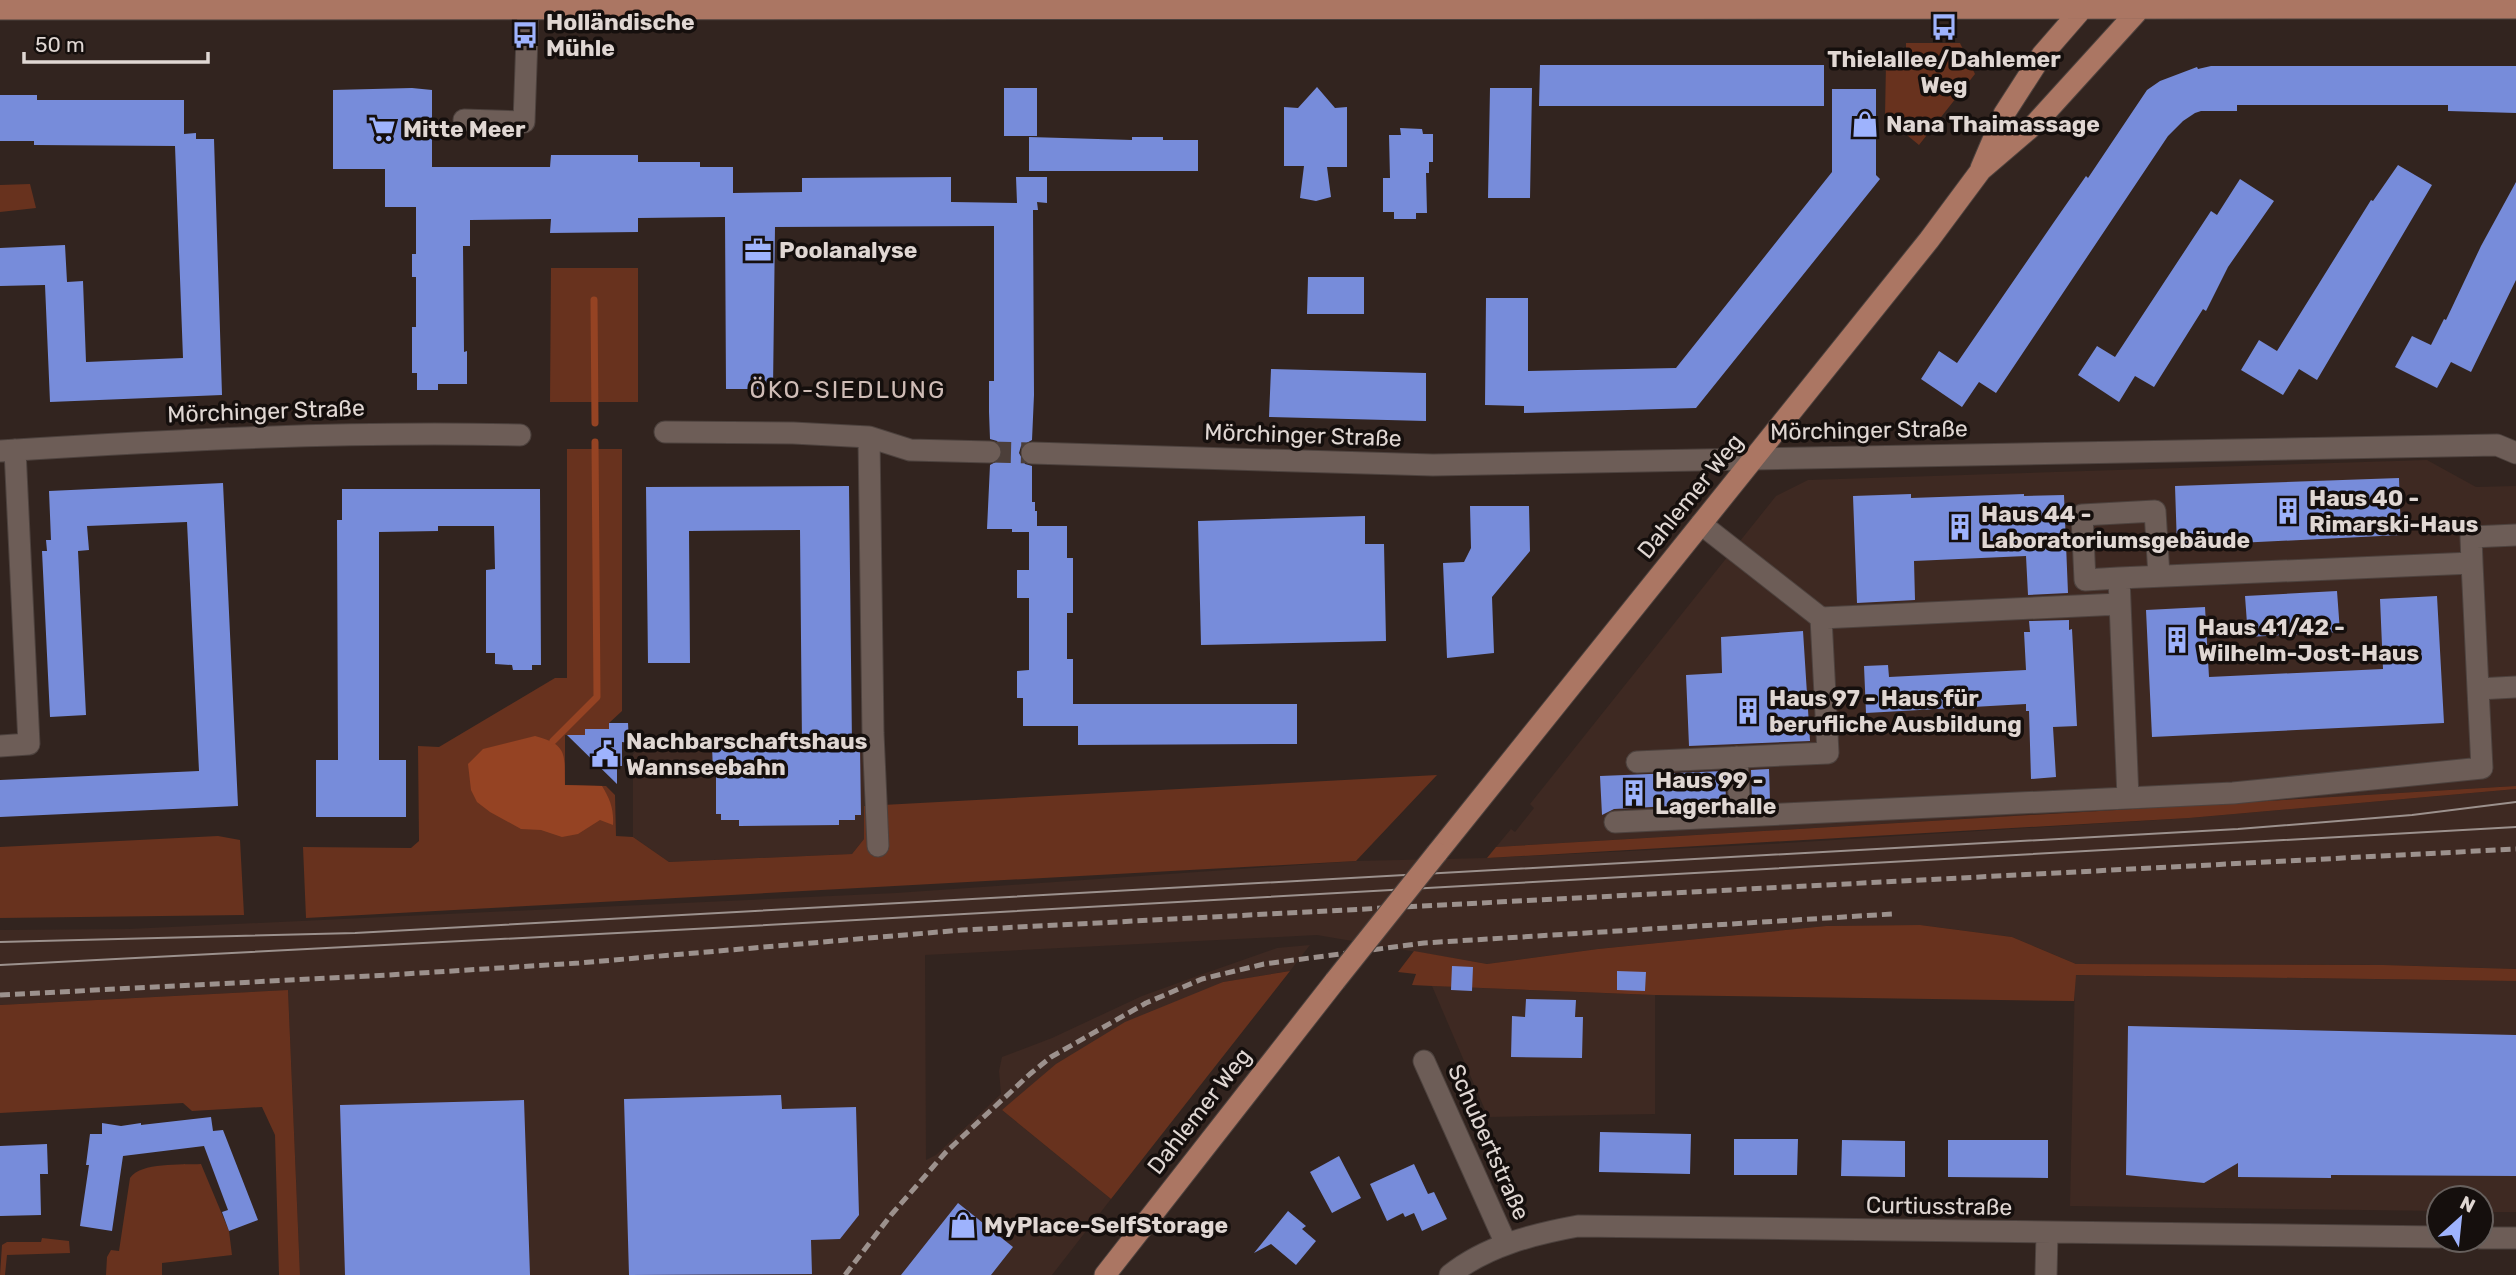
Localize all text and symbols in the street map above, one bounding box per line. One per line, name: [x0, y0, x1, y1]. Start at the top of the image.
place label: Holländische Mühle: [546, 8, 695, 62]
bus stop icon: Thielallee/Dahlemer Weg: [1929, 12, 1959, 42]
bus stop icon: Holländische Mühle: [510, 20, 540, 50]
scale bar: [24, 21, 208, 65]
text: 50 m: [35, 32, 85, 57]
place label: Thielallee/Dahlemer Weg: [1827, 45, 2061, 99]
shop icon: Nana Thaimassage: [1850, 109, 1880, 139]
place label: Nana Thaimassage: [1886, 110, 2100, 138]
supermarket icon: Mitte Meer: [367, 114, 397, 144]
place label: Mitte Meer: [403, 115, 526, 143]
office icon: Poolanalyse: [743, 235, 773, 265]
place label: Poolanalyse: [779, 236, 917, 264]
district label: ÖKO-SIEDLUNG: [750, 376, 946, 404]
street label: Mörchinger Straße: [167, 394, 365, 428]
street label: Mörchinger Straße: [1770, 414, 1968, 446]
street label: Mörchinger Straße: [1204, 418, 1402, 452]
street label: Dahlemer Weg: [1631, 428, 1749, 564]
place label: Haus 40 - Rimarski-Haus: [2309, 484, 2479, 538]
building icon: Haus 40 - Rimarski-Haus: [2273, 496, 2303, 526]
place label: Haus 44 - Laboratoriumsgebäude: [1981, 500, 2250, 554]
building icon: Haus 44 - Laboratoriumsgebäude: [1945, 512, 1975, 542]
place label: Haus 41/42 - Wilhelm-Jost-Haus: [2198, 613, 2419, 667]
building icon: Haus 41/42 - Wilhelm-Jost-Haus: [2162, 625, 2192, 655]
place label: Haus 97 - Haus für berufliche Ausbildung: [1769, 684, 2022, 738]
building icon: Haus 97 - Haus für berufliche Ausbildung: [1733, 696, 1763, 726]
place label: Nachbarschaftshaus Wannseebahn: [626, 727, 868, 781]
public building icon: Nachbarschaftshaus Wannseebahn: [590, 739, 620, 769]
place label: Haus 99 - Lagerhalle: [1655, 766, 1776, 820]
building icon: Haus 99 - Lagerhalle: [1619, 778, 1649, 808]
street label: Dahlemer Weg: [1141, 1042, 1257, 1180]
street label: Schubertstraße: [1442, 1060, 1536, 1224]
north arrow: [2425, 1184, 2495, 1254]
street label: Curtiusstraße: [1866, 1191, 2012, 1221]
text: N: [2456, 1191, 2479, 1218]
shop icon: MyPlace-SelfStorage: [948, 1210, 978, 1240]
place label: MyPlace-SelfStorage: [984, 1211, 1228, 1239]

